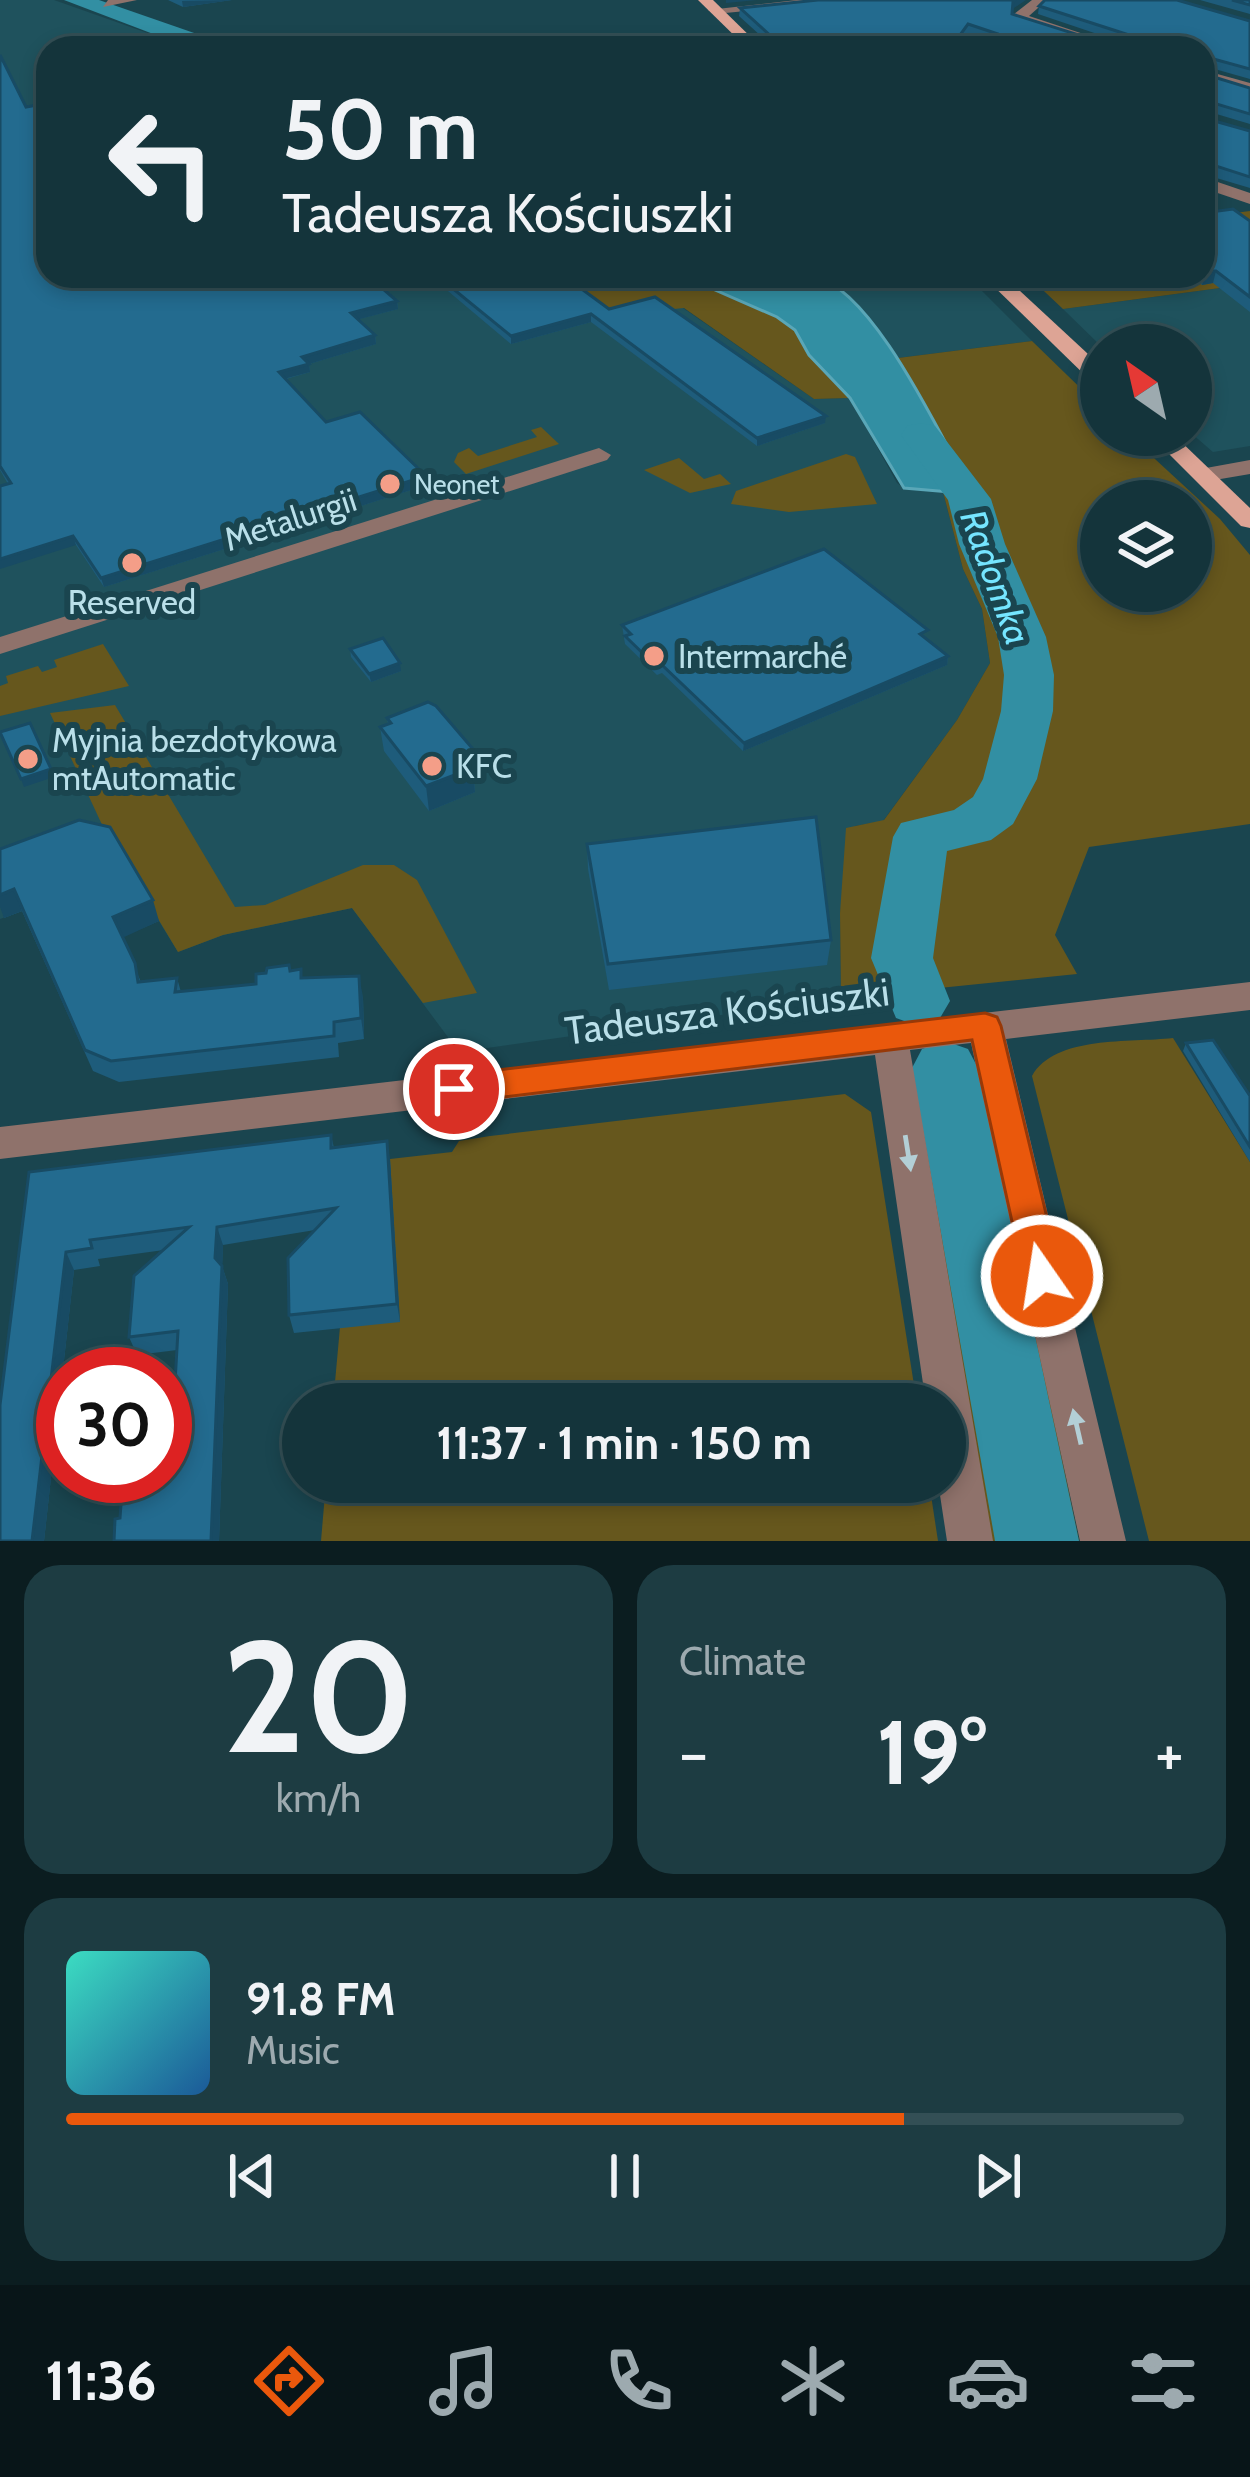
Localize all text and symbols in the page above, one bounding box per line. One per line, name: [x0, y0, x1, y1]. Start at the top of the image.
text: 50 m: [282, 78, 478, 180]
icon: left: [84, 84, 240, 240]
text: Tadeusza Kościuszki: [282, 180, 734, 246]
north arrow: [1080, 324, 1212, 456]
map controls: [1080, 324, 1212, 612]
place label: Neonet: [414, 468, 499, 501]
marker: Neonet: [377, 471, 403, 497]
street label: Metalurgii: [219, 479, 361, 559]
button: layers: [1080, 480, 1212, 612]
water label: Radomka: [951, 504, 1041, 650]
marker: Reserved: [119, 550, 145, 576]
place label: Reserved: [68, 582, 196, 622]
place label: Intermarché: [678, 636, 847, 676]
marker: Intermarché: [641, 643, 667, 669]
place label: Myjnia bezdotykowa mtAutomatic: [52, 720, 337, 798]
marker: Myjnia bezdotykowa mtAutomatic: [15, 746, 41, 772]
place label: KFC: [456, 746, 512, 786]
marker: KFC: [419, 753, 445, 779]
street label: Tadeusza Kościuszki: [562, 967, 892, 1055]
pin: [403, 1038, 505, 1140]
icon: arrive: [421, 1056, 487, 1122]
one-way arrow: [899, 1135, 918, 1172]
position arrow: [979, 1213, 1105, 1339]
speed limit sign: 30: [36, 1347, 192, 1503]
one-way arrow: [1066, 1407, 1085, 1445]
text: 11:37 · 1 min · 150 m: [436, 1416, 812, 1470]
text: 20: [222, 1601, 415, 1791]
text: Climate: [679, 1637, 806, 1685]
text: 19°: [877, 1697, 986, 1807]
text: −: [679, 1712, 708, 1793]
text: +: [1155, 1712, 1184, 1793]
text: km/h: [276, 1774, 361, 1822]
text: 91.8 FM: [246, 1972, 396, 2026]
text: Music: [246, 2026, 340, 2074]
icon: previous: [219, 2143, 285, 2209]
icon: pause: [592, 2143, 658, 2209]
icon: next: [965, 2143, 1031, 2209]
icon: directions: [247, 2339, 331, 2423]
icon: music: [422, 2339, 506, 2423]
icon: phone: [597, 2339, 681, 2423]
icon: climate: [771, 2339, 855, 2423]
icon: car: [946, 2339, 1030, 2423]
icon: filters: [1121, 2339, 1205, 2423]
text: 11:36: [45, 2348, 157, 2414]

